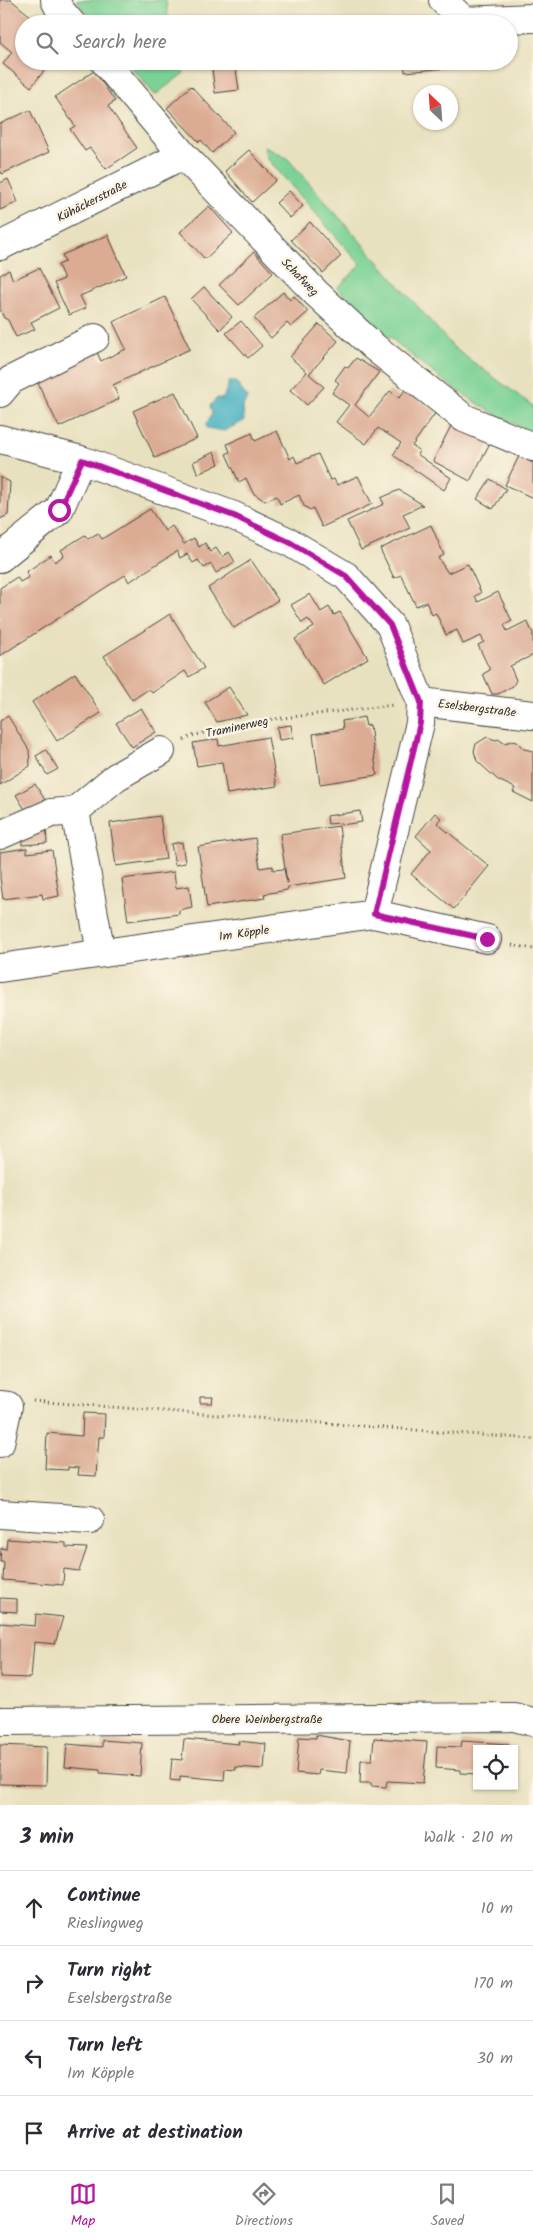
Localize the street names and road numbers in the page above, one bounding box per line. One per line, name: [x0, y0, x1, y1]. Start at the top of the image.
street label: Kühäckerstraße: [54, 175, 131, 227]
street label: Schafweg: [276, 254, 323, 301]
street label: Eselsbergstraße: [437, 694, 518, 723]
street label: Traminerweg: [204, 712, 270, 743]
street label: Im Köpple: [218, 920, 271, 946]
street label: Obere Weinbergstraße: [212, 1710, 323, 1729]

